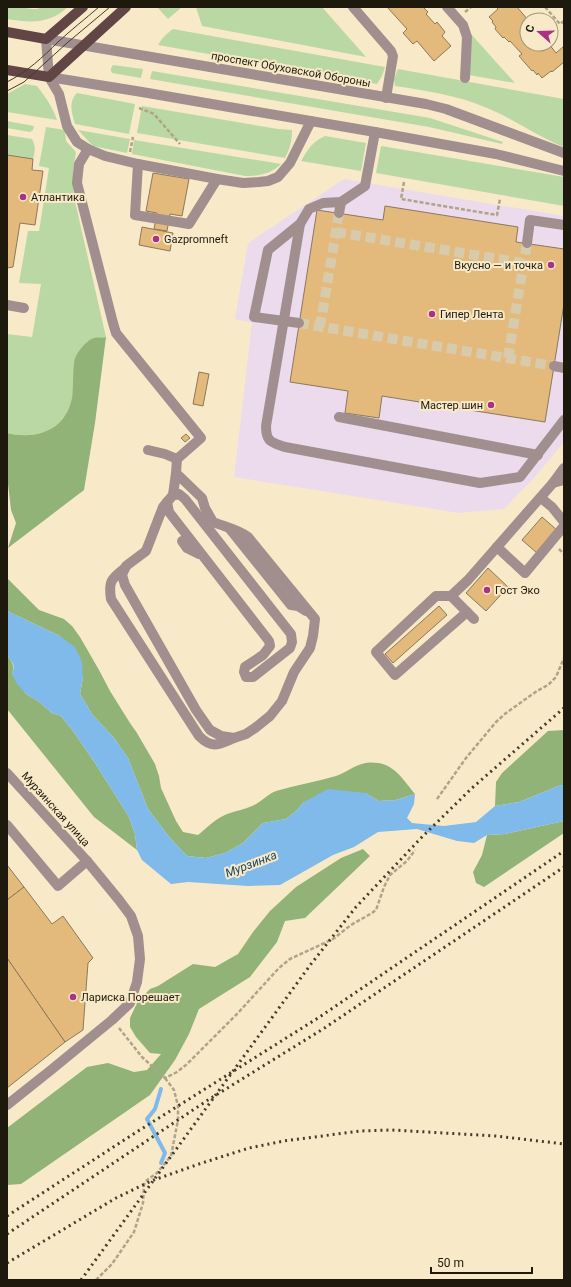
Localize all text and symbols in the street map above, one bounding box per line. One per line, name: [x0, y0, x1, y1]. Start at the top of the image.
north arrow: [519, 12, 559, 52]
text: С: [523, 23, 537, 34]
street label: проспект Обуховской Обороны: [210, 49, 372, 90]
place label: Атлантика: [31, 191, 85, 204]
marker: Атлантика: [18, 192, 28, 202]
place label: Gazpromneft: [164, 233, 228, 246]
marker: Gazpromneft: [151, 234, 161, 244]
place label: Вкусно — и точка: [454, 259, 543, 272]
marker: Вкусно — и точка: [546, 260, 556, 270]
place label: Гипер Лента: [440, 308, 504, 321]
marker: Гипер Лента: [427, 309, 437, 319]
place label: Мастер шин: [420, 399, 483, 412]
marker: Мастер шин: [486, 400, 496, 410]
place label: Гост Эко: [495, 584, 540, 597]
marker: Гост Эко: [482, 585, 492, 595]
street label: Мурзинская улица: [19, 769, 93, 849]
water label: Мурзинка: [223, 848, 279, 880]
place label: Лариска Порешает: [81, 991, 181, 1004]
marker: Лариска Порешает: [68, 992, 78, 1002]
scale bar: [431, 1249, 532, 1275]
text: 50 m: [437, 1256, 464, 1270]

